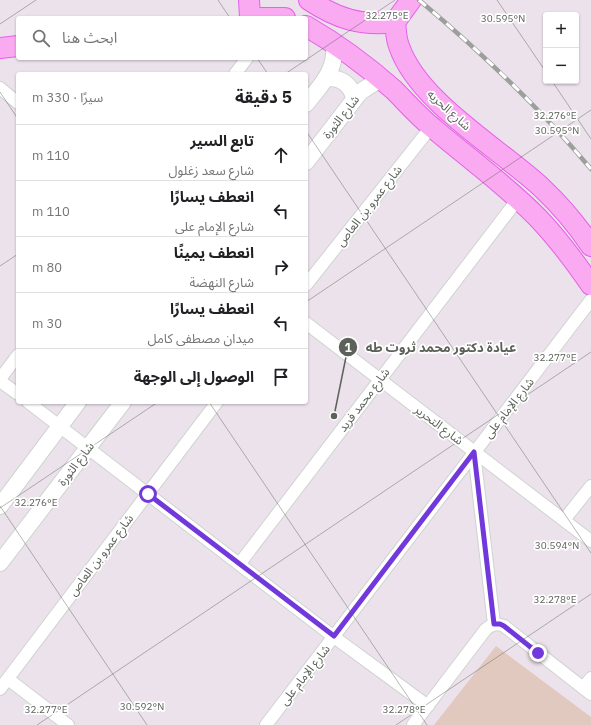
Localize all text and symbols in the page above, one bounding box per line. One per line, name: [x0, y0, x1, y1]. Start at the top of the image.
text: 32.275°E: [365, 9, 409, 22]
text: 30.595°N: [481, 12, 525, 25]
map controls: [543, 12, 579, 84]
button: +: [543, 12, 579, 48]
search box: [16, 16, 308, 60]
icon: search: [30, 27, 52, 49]
text: ابحث هنا: [62, 28, 117, 47]
button: −: [543, 48, 579, 84]
text: 5 دقيقة: [235, 86, 292, 108]
street label: شارع الحريه: [423, 86, 474, 135]
text: سيرًا · 330 m: [32, 89, 103, 106]
street label: شارع الثورة: [319, 92, 364, 143]
text: 32.276°E: [533, 109, 577, 122]
text: 30.595°N: [535, 124, 579, 137]
text: تابع السير: [190, 131, 254, 150]
icon: ahead: [270, 144, 292, 166]
text: 110 m: [32, 147, 70, 164]
text: شارع سعد زغلول: [169, 162, 254, 179]
street label: شارع عمرو بن العاص: [332, 162, 406, 250]
text: انعطف يسارًا: [170, 187, 254, 206]
icon: left: [270, 200, 292, 222]
text: 110 m: [32, 203, 70, 220]
text: شارع الإمام على: [175, 218, 254, 235]
text: انعطف يمينًا: [174, 243, 254, 262]
icon: right: [270, 256, 292, 278]
text: 80 m: [32, 259, 62, 276]
text: شارع النهضة: [189, 274, 254, 291]
text: انعطف يسارًا: [170, 299, 254, 318]
icon: left: [270, 312, 292, 334]
text: 30 m: [32, 315, 62, 332]
text: ميدان مصطفى كامل: [147, 330, 254, 347]
callout: عيادة دكتور محمد ثروت طه: [338, 335, 524, 360]
text: عيادة دكتور محمد ثروت طه: [366, 339, 516, 356]
text: 1: [344, 340, 352, 355]
text: 32.277°E: [533, 351, 577, 364]
street label: شارع محمد فريد: [335, 365, 394, 436]
icon: arrive: [270, 366, 292, 388]
text: الوصول إلى الوجهة: [134, 367, 254, 386]
street label: شارع الإمام على: [480, 374, 539, 442]
street label: شارع التحرير: [410, 401, 467, 449]
street label: شارع الثورة: [54, 439, 99, 490]
route start: [139, 485, 157, 503]
text: 32.276°E: [14, 496, 58, 509]
street label: شارع عمرو بن العاص: [65, 511, 138, 600]
text: 30.594°N: [535, 539, 579, 552]
text: 32.278°E: [533, 593, 577, 606]
street label: شارع الإمام على: [276, 641, 335, 709]
route end: [529, 644, 547, 662]
text: 30.592°N: [120, 700, 164, 713]
text: 32.277°E: [24, 703, 68, 716]
text: 32.278°E: [382, 703, 426, 716]

